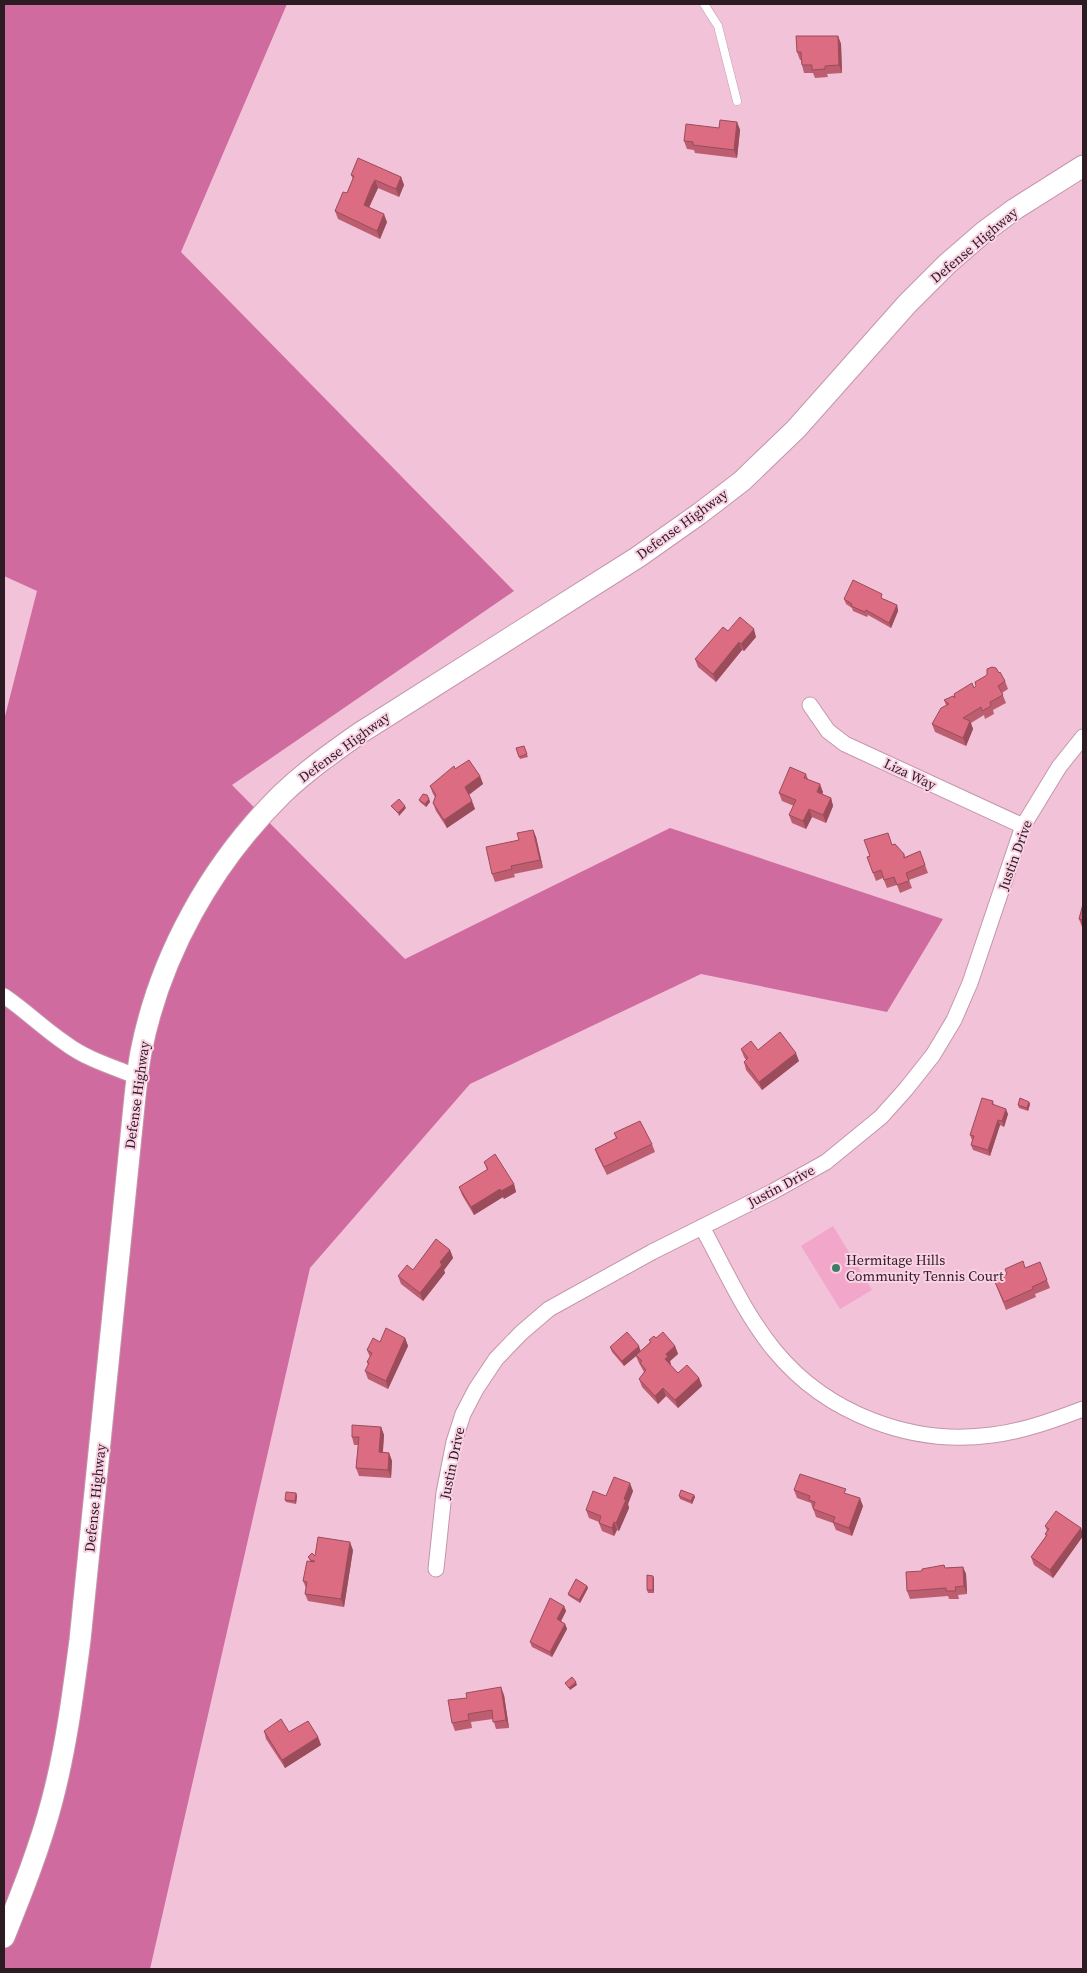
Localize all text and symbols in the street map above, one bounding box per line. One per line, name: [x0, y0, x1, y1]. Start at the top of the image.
street label: Defense Highway: [926, 202, 1023, 288]
street label: Defense Highway: [632, 483, 733, 564]
street label: Defense Highway: [294, 706, 395, 787]
street label: Liza Way: [881, 753, 940, 795]
street label: Justin Drive: [993, 817, 1037, 894]
street label: Defense Highway: [120, 1039, 155, 1150]
street label: Justin Drive: [743, 1160, 818, 1213]
place label: Hermitage Hills Community Tennis Court: [846, 1250, 1004, 1286]
marker: Hermitage Hills Community Tennis Court: [830, 1262, 842, 1274]
street label: Justin Drive: [434, 1425, 469, 1502]
street label: Defense Highway: [79, 1442, 111, 1553]

